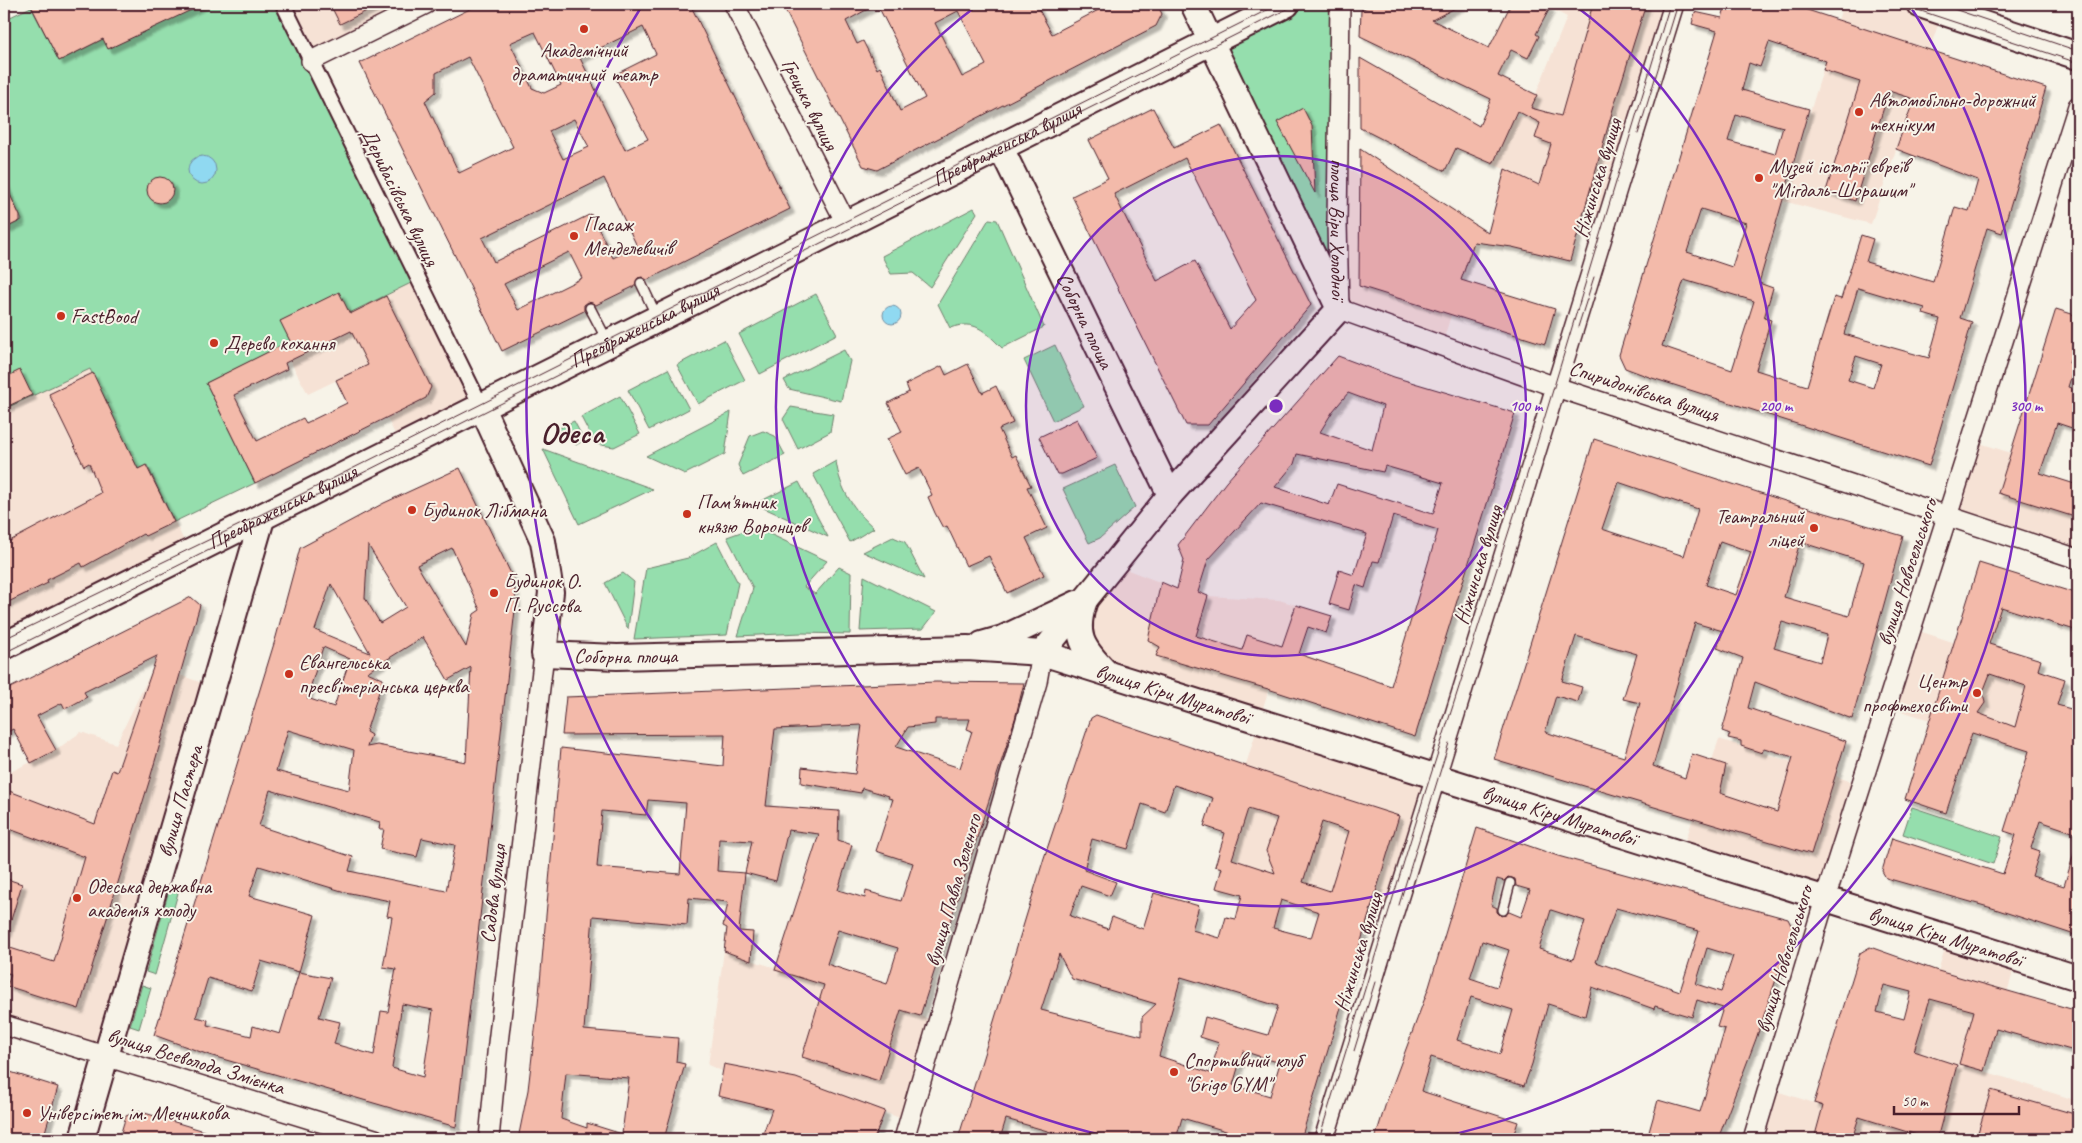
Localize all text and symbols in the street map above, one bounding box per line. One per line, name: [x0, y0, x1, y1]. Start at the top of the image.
marker: Академічний драматичний театр: [578, 23, 590, 35]
place label: Академічний драматичний театр: [511, 37, 659, 87]
street label: Грецька вулиця: [776, 54, 845, 155]
place label: Автомобільно-дорожний технікум: [1869, 87, 2037, 137]
street label: Преображенська вулиця: [928, 95, 1086, 192]
marker: Автомобільно-дорожний технікум: [1853, 106, 1865, 118]
street label: Ніжинська вулиця: [1567, 114, 1628, 240]
street label: Дерибасівська вулиця: [355, 123, 445, 272]
place label: Музей історії євреїв "Мігдаль-Шорашим": [1769, 153, 1915, 203]
street label: площа Віри Холодної: [1324, 158, 1352, 304]
marker: Музей історії євреїв "Мігдаль-Шорашим": [1753, 172, 1765, 184]
place label: Пасаж Менделевичів: [584, 211, 678, 261]
marker: Пасаж Менделевичів: [568, 230, 580, 242]
street label: Соборна площа: [1051, 268, 1120, 374]
street label: Преображенська вулиця: [566, 277, 724, 373]
place label: FastBood: [71, 303, 140, 329]
marker: FastBood: [55, 310, 67, 322]
place label: Дерево кохання: [224, 330, 336, 356]
marker: Дерево кохання: [208, 337, 220, 349]
street label: Спиридонівська вулиця: [1566, 355, 1723, 428]
centre of rings: [1267, 397, 1285, 415]
text: 100 m: [1510, 397, 1544, 416]
text: 200 m: [1760, 397, 1794, 416]
text: 300 m: [2010, 397, 2044, 416]
district label: Одеса: [540, 413, 606, 452]
street label: Преображенська вулиця: [203, 458, 362, 555]
place label: Пам'ятник князю Воронцов: [697, 489, 811, 539]
street label: вулиця Новосельського: [1871, 493, 1944, 649]
place label: Будинок Лібмана: [422, 497, 548, 523]
street label: Ніжинська вулиця: [1448, 501, 1509, 627]
place label: Театральний ліцей: [1716, 503, 1805, 553]
marker: Будинок Лібмана: [406, 504, 418, 516]
marker: Пам'ятник князю Воронцов: [681, 508, 693, 520]
marker: Театральний ліцей: [1808, 522, 1820, 534]
place label: Будинок О. П. Руссова: [504, 568, 583, 618]
marker: Будинок О. П. Руссова: [488, 587, 500, 599]
street label: Соборна площа: [573, 642, 679, 670]
place label: Євангельська пресвітеріанська церква: [299, 649, 470, 699]
street label: вулиця Кіри Муратової: [1093, 658, 1257, 732]
marker: Євангельська пресвітеріанська церква: [283, 668, 295, 680]
place label: Центр профтехосвіти: [1862, 668, 1969, 718]
marker: Центр профтехосвіти: [1971, 687, 1983, 699]
street label: вулиця Пастера: [152, 740, 209, 860]
street label: вулиця Кіри Муратової: [1479, 779, 1644, 853]
street label: вулиця Павла Зеленого: [919, 809, 988, 969]
street label: Садова вулиця: [474, 841, 512, 945]
place label: Одеська державна академія холоду: [87, 873, 213, 923]
street label: вулиця Новосельського: [1749, 880, 1820, 1036]
street label: Ніжинська вулиця: [1328, 888, 1389, 1014]
marker: Одеська державна академія холоду: [71, 892, 83, 904]
street label: вулиця Кіри Муратової: [1866, 900, 2030, 974]
street label: вулиця Всеволода Змієнка: [104, 1022, 289, 1101]
place label: Спортивний клуб "Grigo GYM": [1184, 1047, 1307, 1097]
marker: Спортивний клуб "Grigo GYM": [1168, 1066, 1180, 1078]
scale bar: [1894, 1083, 2020, 1115]
text: 50 m: [1902, 1092, 1929, 1111]
place label: Універсітет ім. Мечникова: [37, 1100, 231, 1126]
marker: Універсітет ім. Мечникова: [21, 1107, 33, 1119]

